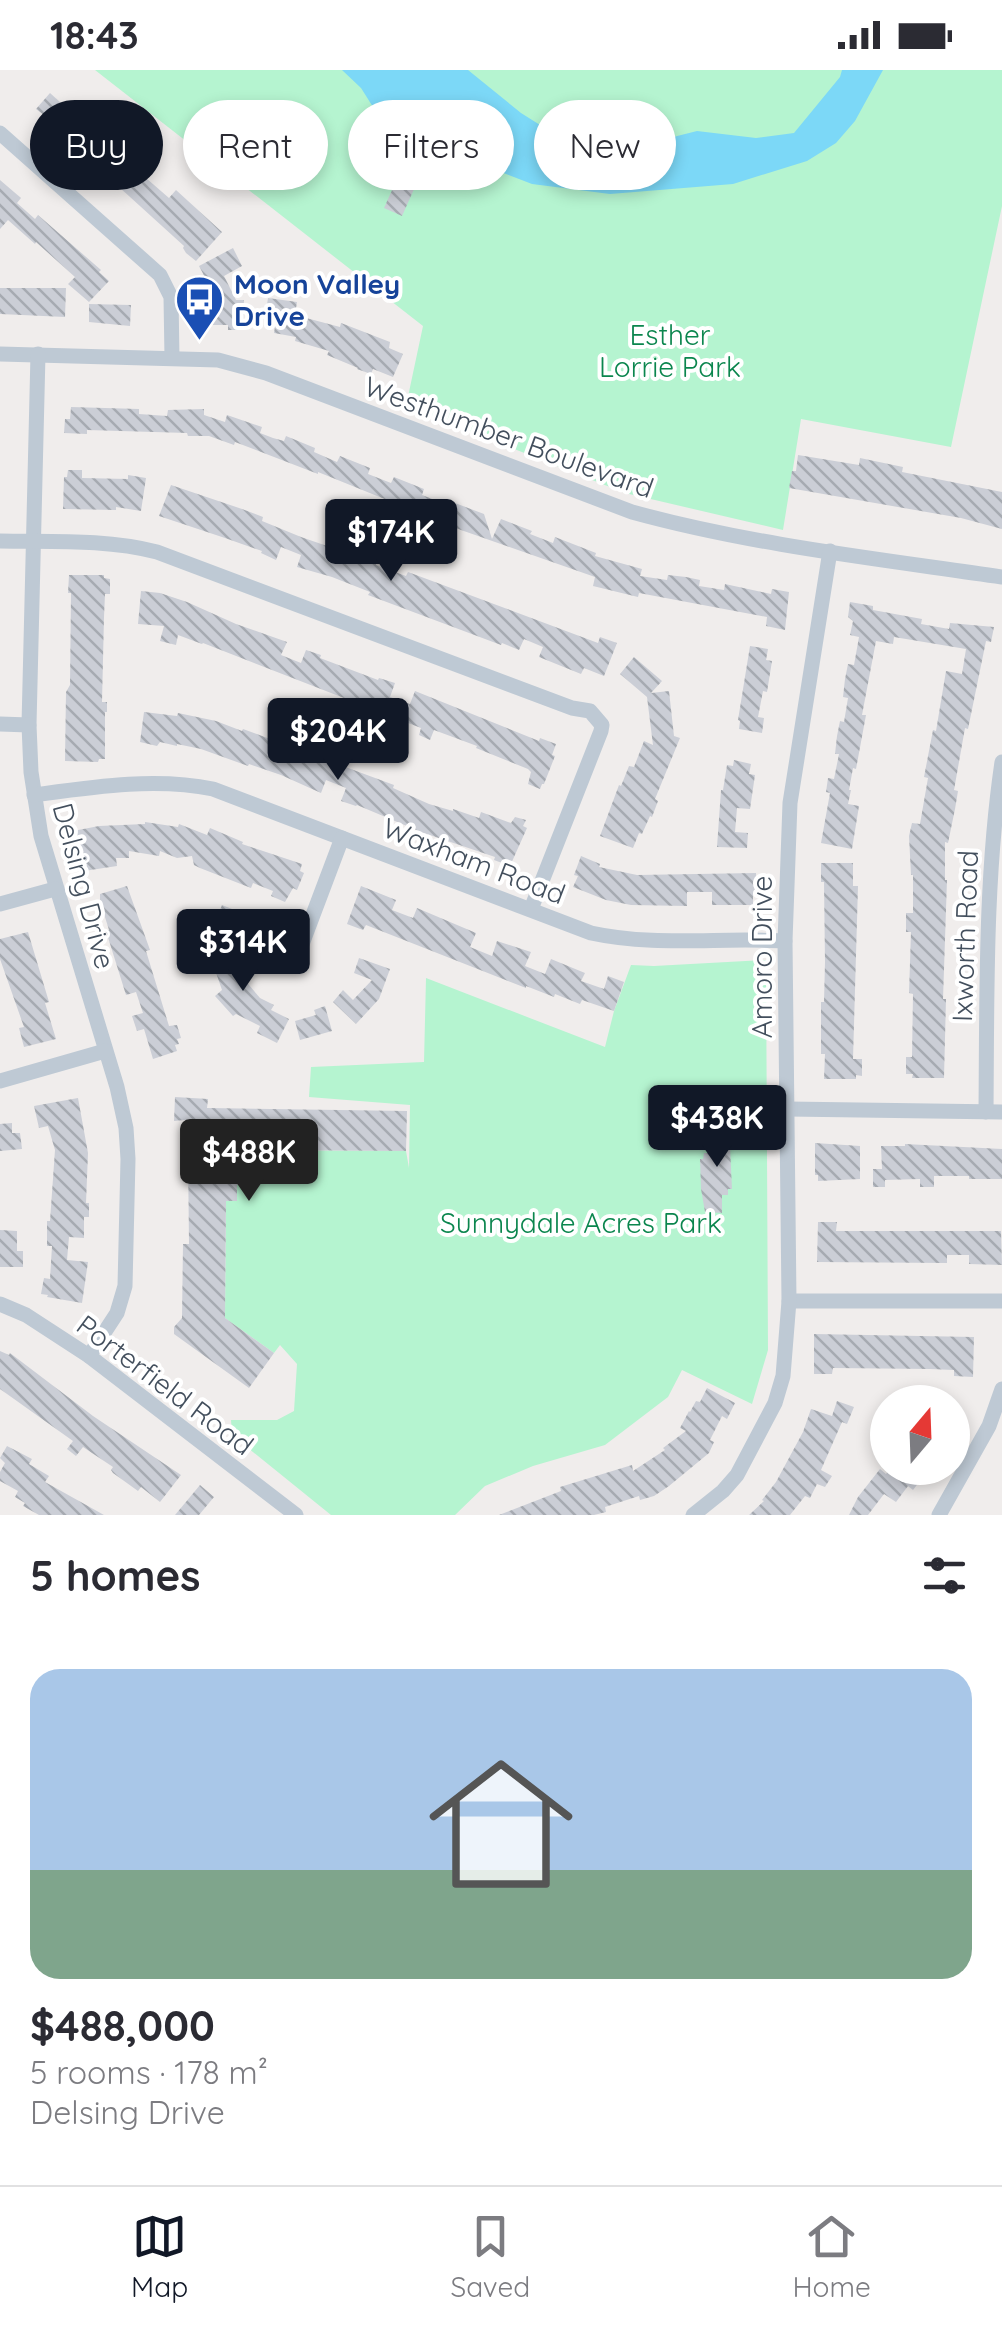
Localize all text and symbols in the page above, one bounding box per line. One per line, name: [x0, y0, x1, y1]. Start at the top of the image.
text: 18:43: [50, 11, 139, 59]
chip: Buy: [30, 100, 163, 190]
chip: Rent: [183, 100, 328, 190]
chip: Filters: [348, 100, 514, 190]
chip: New: [534, 100, 676, 190]
place label: Moon Valley Drive: [234, 266, 400, 333]
bus stop icon: Moon Valley Drive: [173, 274, 225, 342]
park label: Esther Lorrie Park: [599, 317, 741, 384]
street label: Westhumber Boulevard: [360, 368, 659, 505]
pin: $174K: [321, 499, 461, 584]
text: $174K: [347, 511, 435, 551]
pin: $204K: [268, 698, 408, 783]
text: $204K: [290, 710, 386, 750]
street label: Delsing Drive: [46, 799, 123, 973]
street label: Waxham Road: [378, 810, 570, 911]
street label: Ixworth Road: [944, 850, 985, 1022]
street label: Amoro Drive: [744, 876, 779, 1038]
pin: $314K: [173, 909, 313, 994]
text: $314K: [199, 921, 287, 961]
pin: $438K: [647, 1085, 787, 1170]
text: $438K: [670, 1097, 764, 1137]
pin: $488K: [179, 1119, 319, 1204]
text: $488K: [202, 1131, 296, 1171]
park label: Sunnydale Acres Park: [440, 1205, 722, 1240]
street label: Porterfield Road: [70, 1307, 261, 1462]
north arrow: [870, 1385, 970, 1485]
map controls: [870, 1385, 970, 1485]
icon: filters: [917, 1548, 972, 1603]
text: 5 homes: [30, 1549, 201, 1602]
icon: home: [411, 1734, 591, 1914]
text: $488,000: [30, 1999, 215, 2052]
text: 5 rooms · 178 m²: [30, 2052, 268, 2092]
text: Delsing Drive: [30, 2092, 225, 2132]
tab: Map: [131, 2209, 188, 2304]
tab: Saved: [450, 2209, 530, 2304]
tab: Home: [792, 2209, 871, 2304]

